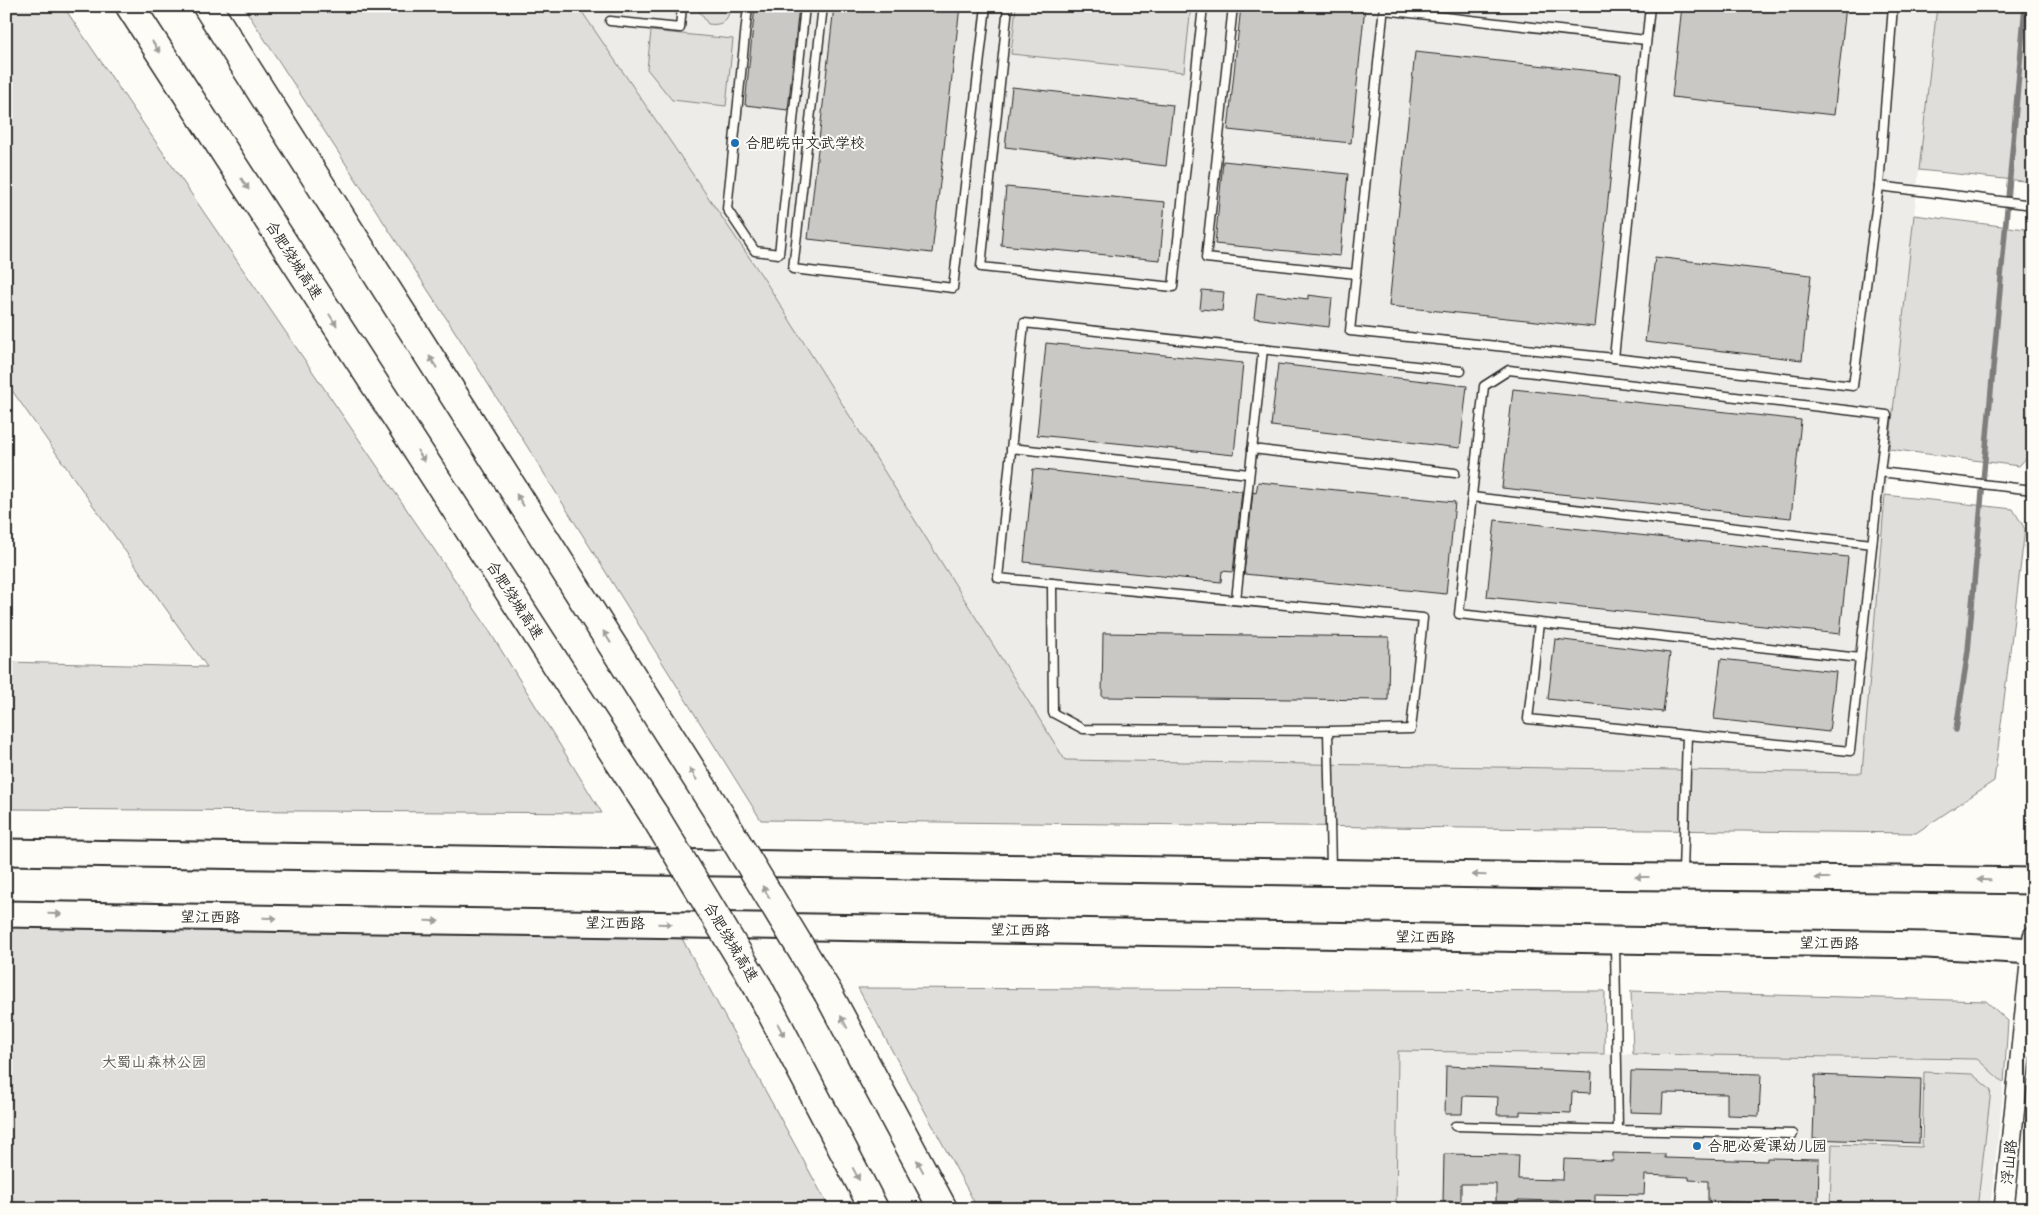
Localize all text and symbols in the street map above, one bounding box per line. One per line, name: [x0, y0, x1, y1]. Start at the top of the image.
one-way arrow: [152, 41, 161, 54]
place label: 合肥皖中文武学校: [745, 133, 865, 153]
marker: 合肥皖中文武学校: [729, 137, 741, 149]
one-way arrow: [240, 177, 249, 190]
street label: 合肥绕城高速: [261, 217, 327, 303]
one-way arrow: [328, 313, 338, 327]
one-way arrow: [428, 356, 437, 369]
one-way arrow: [417, 450, 426, 463]
one-way arrow: [515, 493, 524, 506]
street label: 合肥绕城高速: [482, 557, 548, 643]
one-way arrow: [602, 630, 611, 643]
one-way arrow: [689, 768, 698, 781]
one-way arrow: [1471, 871, 1487, 879]
one-way arrow: [1633, 873, 1649, 881]
one-way arrow: [1813, 874, 1829, 882]
one-way arrow: [1976, 876, 1992, 884]
one-way arrow: [762, 885, 771, 898]
street label: 合肥绕城高速: [699, 898, 763, 986]
street label: 望江西路: [180, 906, 240, 928]
one-way arrow: [47, 911, 63, 919]
street label: 望江西路: [585, 912, 645, 934]
one-way arrow: [262, 914, 278, 922]
one-way arrow: [425, 917, 441, 925]
street label: 望江西路: [990, 919, 1050, 941]
one-way arrow: [657, 920, 673, 928]
street label: 望江西路: [1395, 926, 1455, 948]
street label: 望江西路: [1799, 932, 1859, 954]
one-way arrow: [840, 1015, 848, 1030]
one-way arrow: [776, 1023, 785, 1036]
park label: 大蜀山森林公园: [101, 1052, 207, 1072]
place label: 合肥必爱课幼儿园: [1707, 1136, 1827, 1156]
street label: 浮山路: [1997, 1139, 2021, 1185]
marker: 合肥必爱课幼儿园: [1691, 1140, 1703, 1152]
one-way arrow: [916, 1158, 924, 1173]
one-way arrow: [852, 1166, 860, 1181]

